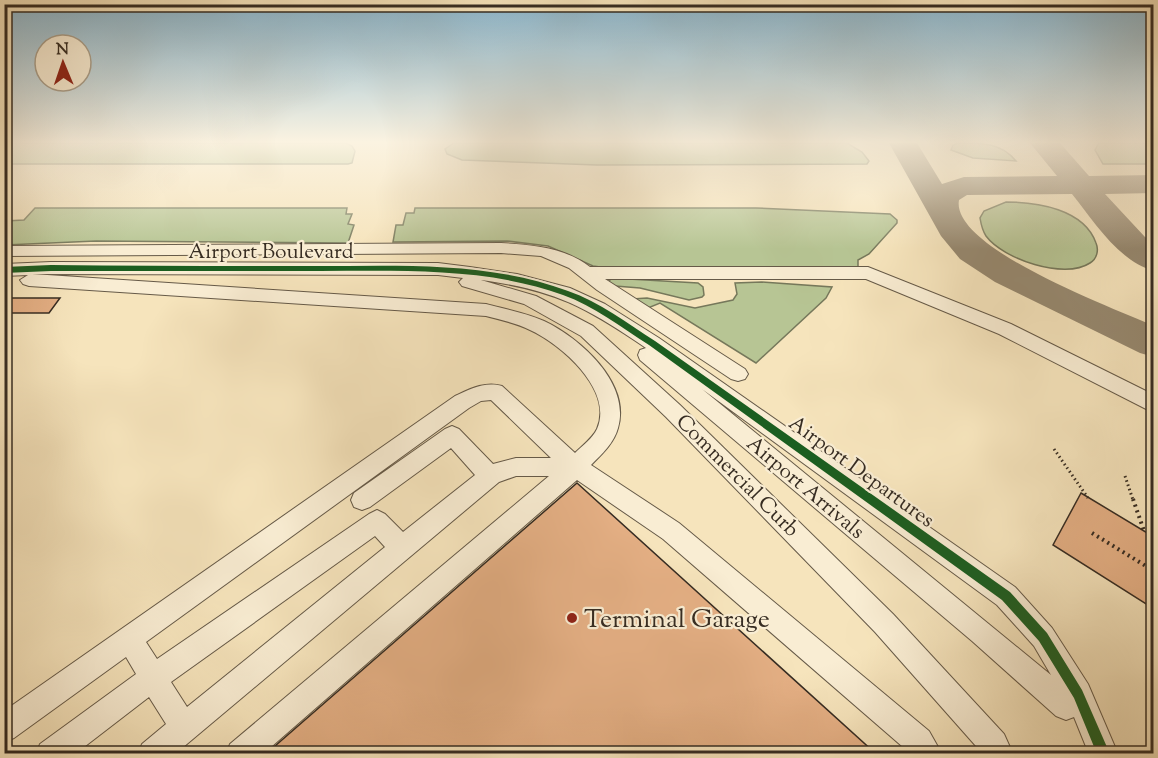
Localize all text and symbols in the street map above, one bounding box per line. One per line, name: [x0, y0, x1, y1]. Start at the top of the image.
north arrow: [33, 33, 93, 93]
text: N: [56, 39, 70, 62]
street label: Airport Boulevard: [188, 238, 354, 268]
street label: Commercial Curb: [668, 408, 805, 545]
street label: Airport Departures: [782, 409, 940, 536]
street label: Airport Arrivals: [739, 430, 870, 547]
place label: Terminal Garage: [584, 602, 770, 639]
marker: Terminal Garage: [565, 611, 579, 625]

